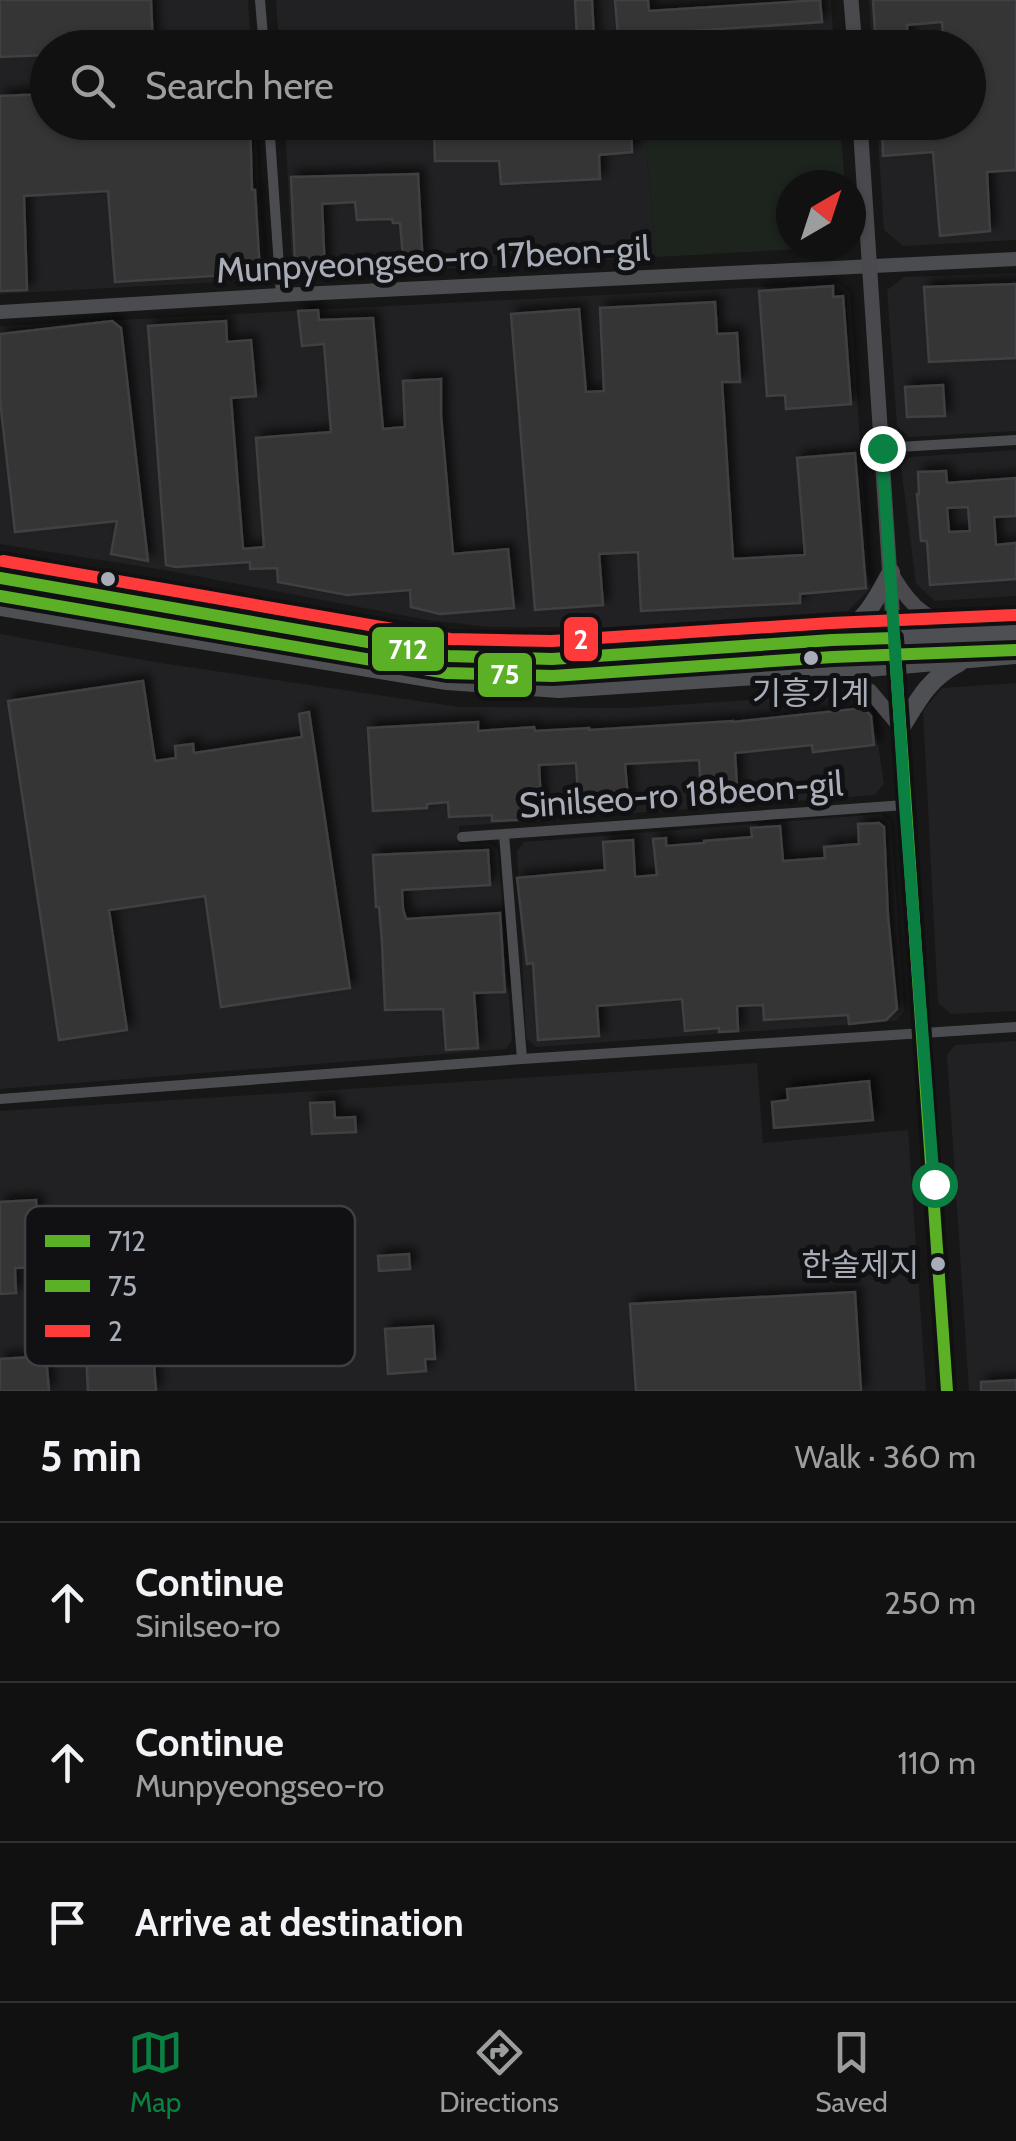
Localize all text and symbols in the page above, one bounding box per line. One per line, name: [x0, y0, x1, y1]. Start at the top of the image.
search box: [30, 30, 986, 140]
icon: search: [65, 58, 120, 113]
text: Search here: [145, 62, 334, 109]
north arrow: [776, 170, 866, 260]
street label: Munpyeongseo-ro 17beon-gil: [215, 226, 652, 292]
route end: [860, 426, 906, 472]
unlabelled marker: [98, 569, 118, 589]
line badge: 2: [562, 615, 600, 663]
text: 2: [574, 622, 588, 656]
line badge: 712: [370, 625, 446, 673]
text: 712: [388, 632, 428, 666]
marker: 기흥기계: [801, 648, 821, 668]
line badge: 75: [476, 651, 534, 699]
text: 75: [490, 657, 520, 691]
place label: 기흥기계: [752, 673, 870, 712]
street label: Sinilseo-ro 18beon-gil: [518, 761, 845, 827]
route start: [912, 1162, 958, 1208]
legend: [25, 1206, 355, 1366]
text: 712: [108, 1224, 146, 1258]
place label: 한솔제지: [801, 1245, 919, 1284]
marker: 한솔제지: [928, 1254, 948, 1274]
text: 75: [108, 1269, 137, 1303]
text: 2: [108, 1314, 123, 1348]
text: 5 min: [40, 1430, 142, 1482]
text: Walk · 360 m: [795, 1437, 976, 1476]
text: Continue: [135, 1559, 284, 1606]
icon: ahead: [40, 1575, 95, 1630]
text: 250 m: [884, 1583, 976, 1622]
text: Sinilseo-ro: [135, 1606, 281, 1645]
text: Continue: [135, 1719, 284, 1766]
icon: ahead: [40, 1735, 95, 1790]
text: 110 m: [898, 1743, 976, 1782]
text: Munpyeongseo-ro: [135, 1766, 384, 1805]
icon: arrive: [40, 1895, 95, 1950]
text: Arrive at destination: [135, 1899, 464, 1946]
tab: Map: [128, 2025, 183, 2119]
tab: Directions: [439, 2025, 559, 2119]
tab: Saved: [815, 2025, 888, 2119]

